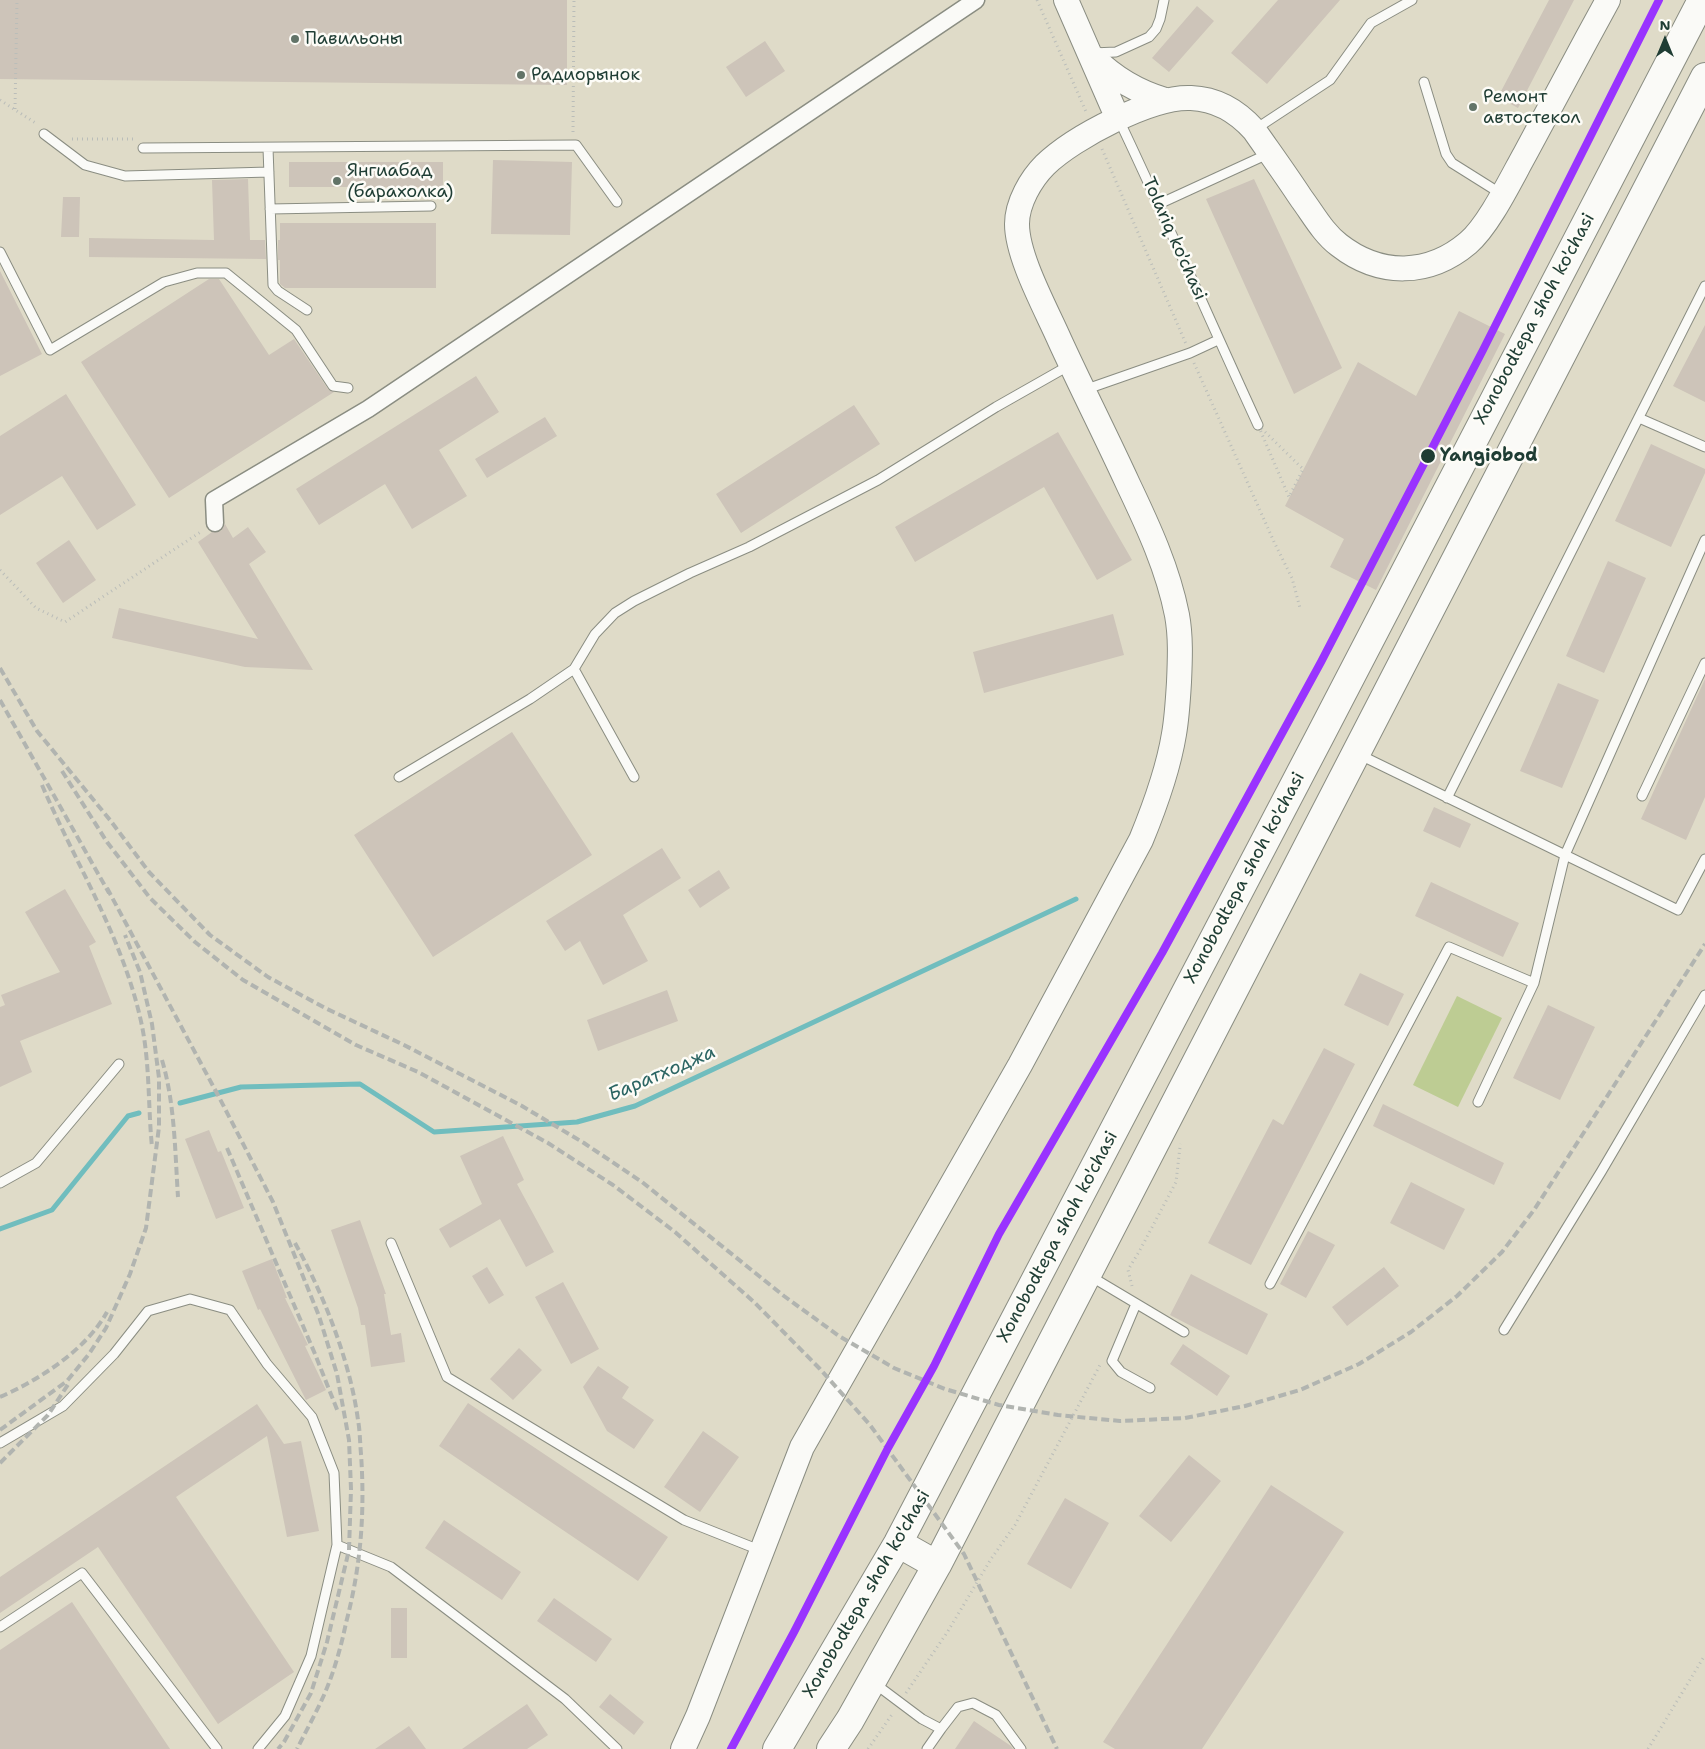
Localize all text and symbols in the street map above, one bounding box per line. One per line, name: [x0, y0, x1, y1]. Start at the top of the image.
north arrow: [1640, 15, 1690, 65]
text: N: [1659, 16, 1671, 34]
place label: Павильоны: [305, 28, 403, 50]
marker: Павильоны: [289, 33, 301, 45]
place label: Радиорынок: [531, 64, 640, 86]
marker: Радиорынок: [515, 69, 527, 81]
place label: Ремонт автостекол: [1483, 86, 1580, 128]
marker: Ремонт автостекол: [1467, 101, 1479, 113]
place label: Янгиабад (барахолка): [347, 160, 453, 202]
street label: Tolariq ko'chasi: [1137, 174, 1211, 304]
marker: Янгиабад (барахолка): [331, 175, 343, 187]
street label: Xonobodtepa shoh ko'chasi: [1470, 210, 1600, 428]
place label: Yangiobod: [1440, 445, 1538, 467]
marker: Yangiobod: [1419, 447, 1437, 465]
street label: Xonobodtepa shoh ko'chasi: [1180, 769, 1310, 987]
water label: Баратходжа: [605, 1041, 719, 1107]
street label: Xonobodtepa shoh ko'chasi: [993, 1128, 1123, 1346]
street label: Xonobodtepa shoh ko'chasi: [799, 1486, 935, 1702]

